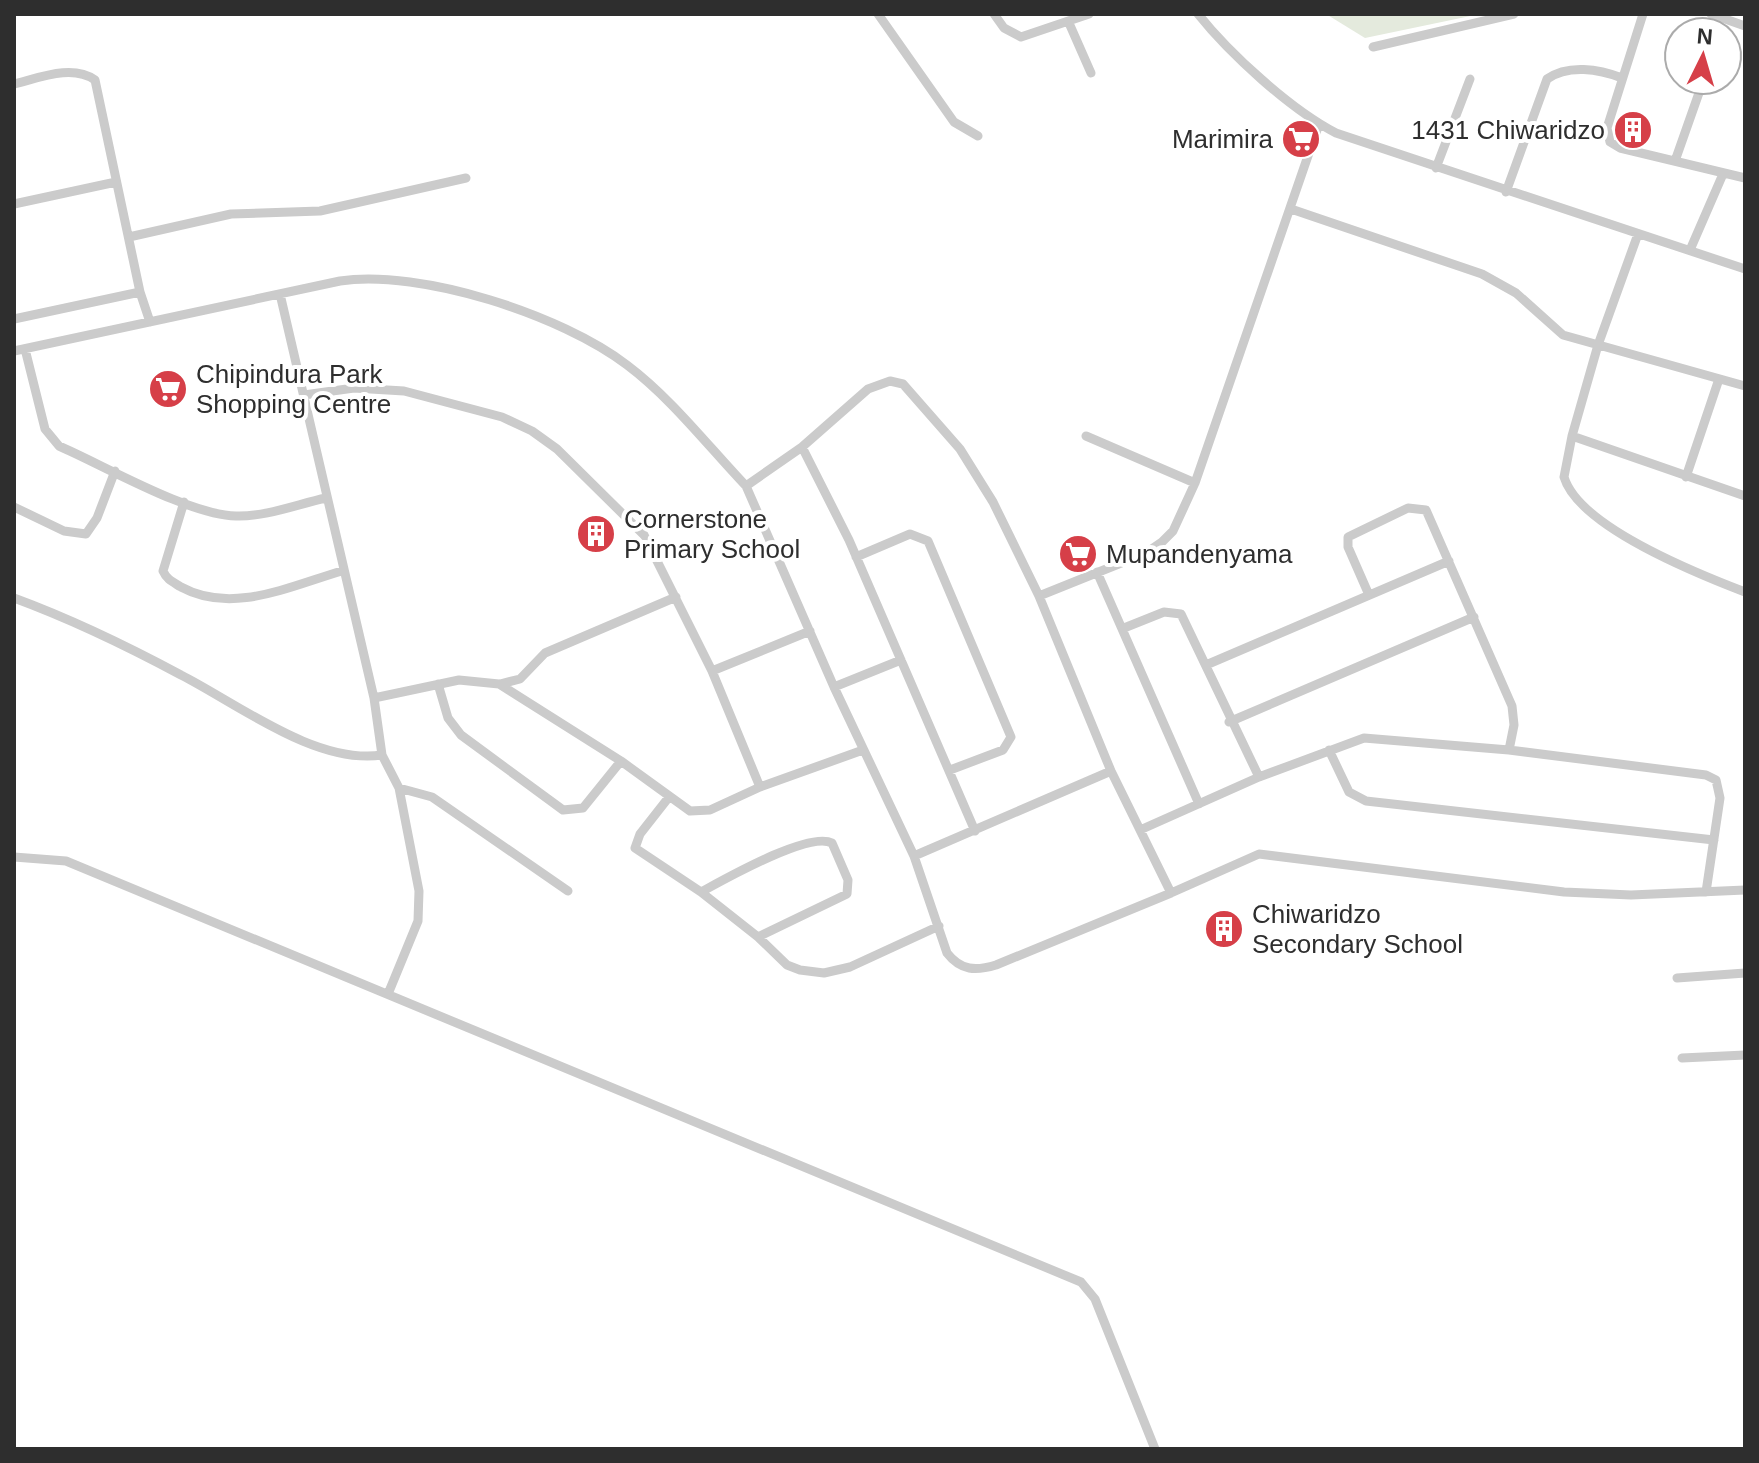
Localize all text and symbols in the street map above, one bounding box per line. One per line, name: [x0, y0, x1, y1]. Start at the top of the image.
north arrow: [1663, 16, 1743, 96]
text: N: [1696, 23, 1714, 50]
building icon: 1431 Chiwaridzo: [1612, 109, 1654, 151]
place label: 1431 Chiwaridzo: [1411, 115, 1605, 145]
supermarket icon: Marimira: [1280, 118, 1322, 160]
place label: Marimira: [1172, 124, 1274, 154]
place label: Chipindura Park Shopping Centre: [196, 359, 391, 419]
supermarket icon: Chipindura Park Shopping Centre: [147, 368, 189, 410]
place label: Cornerstone Primary School: [624, 504, 800, 564]
building icon: Cornerstone Primary School: [575, 513, 617, 555]
supermarket icon: Mupandenyama: [1057, 533, 1099, 575]
place label: Mupandenyama: [1106, 539, 1293, 569]
place label: Chiwaridzo Secondary School: [1252, 899, 1463, 959]
building icon: Chiwaridzo Secondary School: [1203, 908, 1245, 950]

